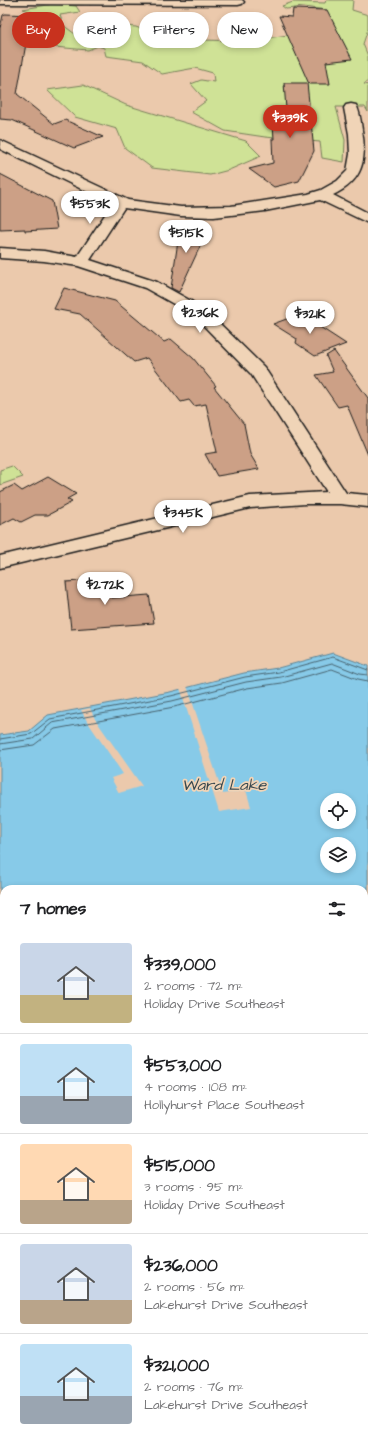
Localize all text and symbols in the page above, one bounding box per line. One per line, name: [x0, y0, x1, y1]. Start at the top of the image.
chip: Buy: [12, 12, 65, 48]
chip: Rent: [73, 12, 131, 48]
chip: Filters: [139, 12, 209, 48]
chip: New: [217, 12, 273, 48]
pin: $339K: [262, 105, 318, 139]
text: $339K: [272, 109, 308, 127]
pin: $553K: [62, 191, 118, 225]
text: $553K: [70, 195, 110, 213]
pin: $515K: [158, 220, 214, 254]
text: $515K: [168, 224, 204, 242]
pin: $236K: [172, 300, 228, 334]
pin: $321K: [282, 301, 338, 335]
text: $236K: [181, 304, 219, 322]
text: $321K: [295, 305, 325, 323]
pin: $345K: [155, 500, 211, 534]
text: $345K: [163, 504, 203, 522]
pin: $272K: [77, 572, 133, 606]
text: $272K: [86, 576, 124, 594]
water label: Ward Lake: [182, 774, 268, 796]
map controls: [320, 793, 356, 873]
button: locate: [320, 793, 356, 829]
button: layers: [320, 837, 356, 873]
text: 7 homes: [20, 897, 86, 921]
icon: filters: [326, 898, 348, 920]
text: $339,000: [144, 953, 216, 977]
icon: home: [52, 959, 100, 1007]
text: 2 rooms · 72 m²: [144, 977, 243, 995]
text: Holiday Drive Southeast: [144, 995, 285, 1013]
text: $553,000: [144, 1054, 221, 1078]
icon: home: [52, 1060, 100, 1108]
text: 4 rooms · 108 m²: [144, 1078, 247, 1096]
text: Hollyhurst Place Southeast: [144, 1096, 304, 1114]
text: $515,000: [144, 1154, 215, 1178]
icon: home: [52, 1160, 100, 1208]
text: 3 rooms · 95 m²: [144, 1178, 243, 1196]
text: Holiday Drive Southeast: [144, 1196, 285, 1214]
text: $236,000: [144, 1254, 218, 1278]
icon: home: [52, 1260, 100, 1308]
text: 2 rooms · 56 m²: [144, 1278, 245, 1296]
text: Lakehurst Drive Southeast: [144, 1296, 308, 1314]
text: $321,000: [144, 1354, 209, 1378]
icon: home: [52, 1360, 100, 1408]
text: 2 rooms · 76 m²: [144, 1378, 244, 1396]
text: Lakehurst Drive Southeast: [144, 1396, 308, 1414]

